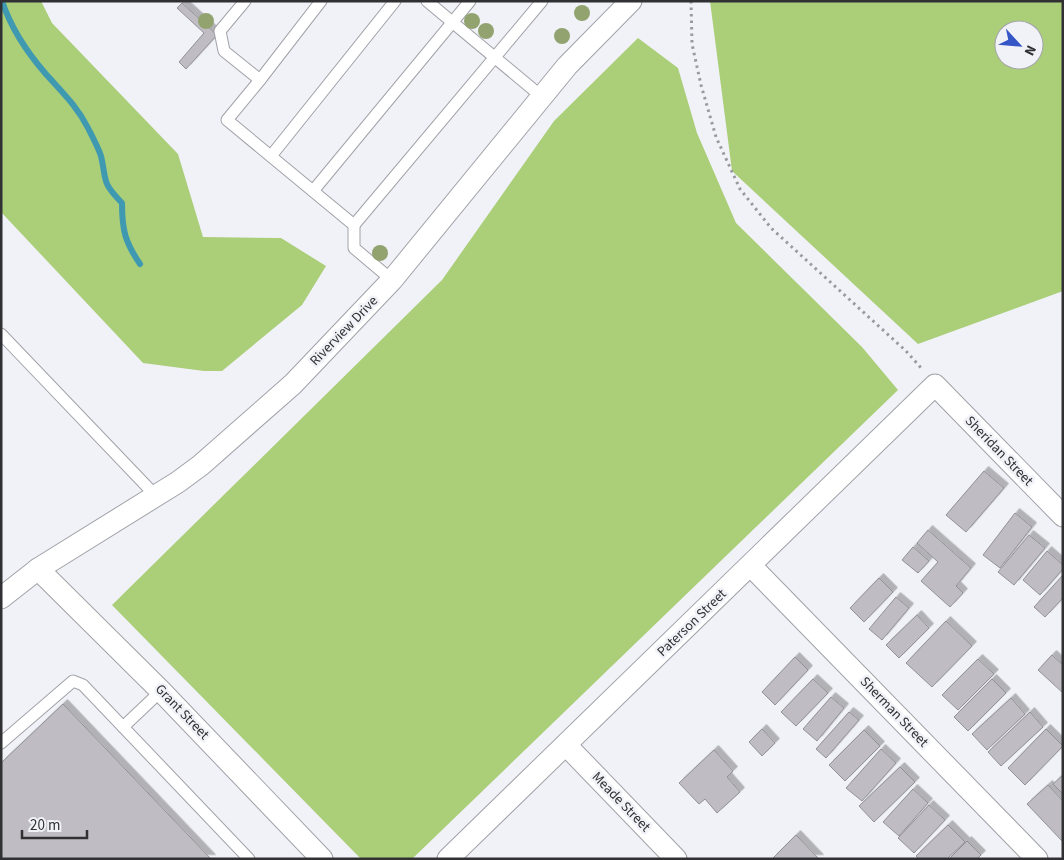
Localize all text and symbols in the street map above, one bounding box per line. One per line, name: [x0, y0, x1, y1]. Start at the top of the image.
north arrow: [994, 20, 1044, 70]
text: N: [1019, 42, 1041, 59]
street label: Riverview Drive: [305, 292, 383, 370]
street label: Sheridan Street: [960, 411, 1038, 491]
street label: Paterson Street: [653, 585, 731, 661]
street label: Sherman Street: [855, 672, 933, 752]
street label: Grant Street: [150, 680, 214, 744]
street label: Meade Street: [587, 768, 655, 837]
scale bar: [22, 808, 88, 840]
text: 20 m: [30, 815, 60, 836]

